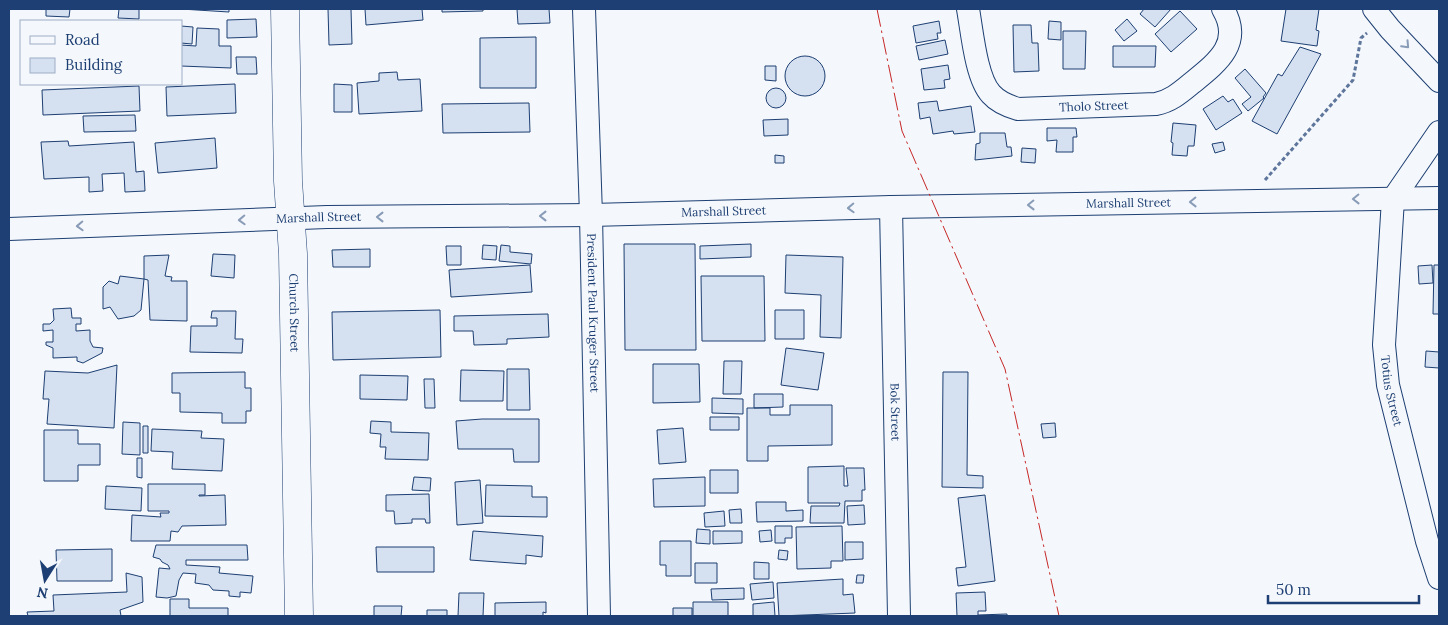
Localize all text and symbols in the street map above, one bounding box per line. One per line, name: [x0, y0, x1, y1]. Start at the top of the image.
legend: [20, 20, 182, 85]
text: Road: [65, 30, 100, 49]
one-way arrow: [1400, 40, 1409, 49]
text: Building: [65, 55, 123, 74]
street label: Tholo Street: [1059, 97, 1129, 115]
street label: Marshall Street: [1086, 194, 1172, 211]
one-way arrow: [1351, 194, 1359, 205]
one-way arrow: [1189, 197, 1196, 207]
one-way arrow: [1026, 200, 1034, 210]
street label: Marshall Street: [681, 202, 767, 220]
one-way arrow: [846, 203, 854, 213]
street label: Marshall Street: [276, 209, 362, 226]
one-way arrow: [538, 210, 546, 221]
one-way arrow: [376, 212, 384, 222]
one-way arrow: [238, 214, 246, 225]
one-way arrow: [75, 221, 83, 231]
street label: President Paul Kruger Street: [584, 233, 603, 393]
street label: Church Street: [286, 273, 303, 353]
street label: Totius Street: [1378, 355, 1406, 428]
street label: Bok Street: [887, 383, 904, 442]
north arrow: [20, 555, 70, 605]
scale bar: [1268, 572, 1419, 604]
text: 50 m: [1276, 580, 1311, 599]
text: N: [35, 583, 50, 603]

